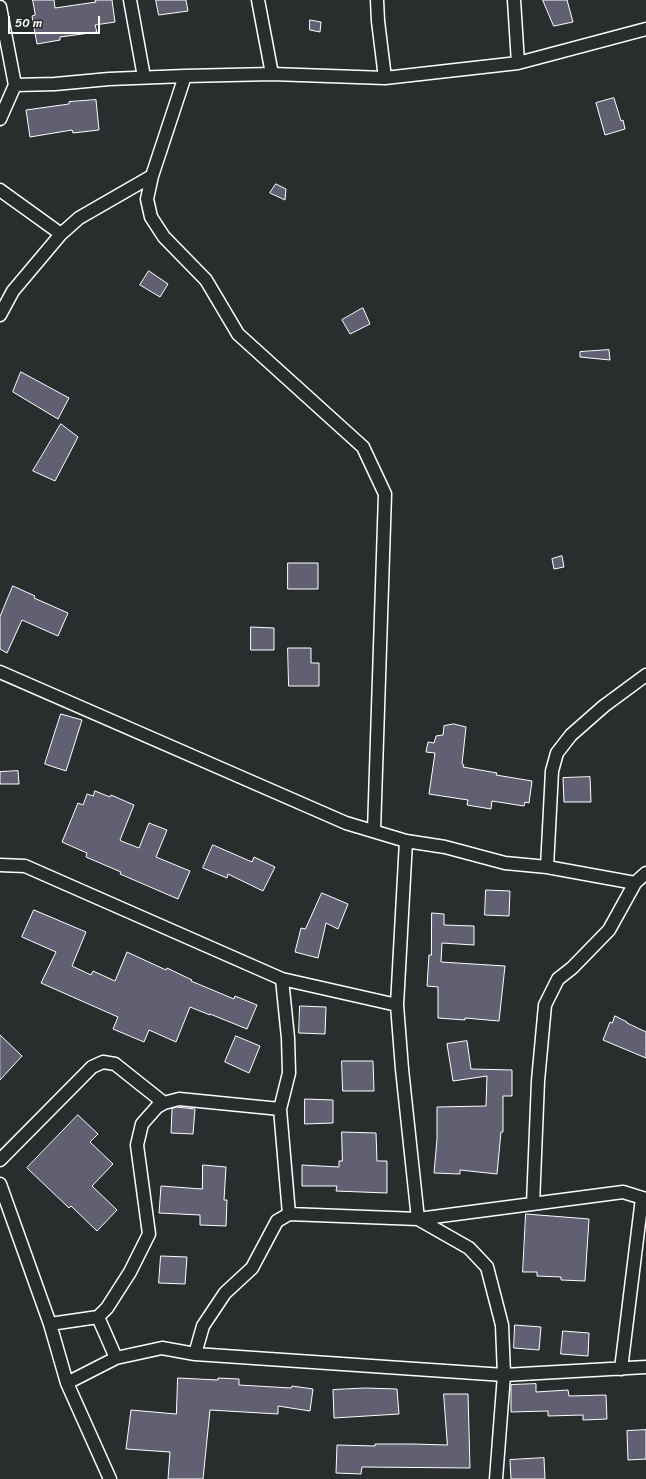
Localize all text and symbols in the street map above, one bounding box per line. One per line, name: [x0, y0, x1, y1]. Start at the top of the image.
scale bar: [10, 8, 102, 34]
text: 50 m: [15, 12, 42, 34]

